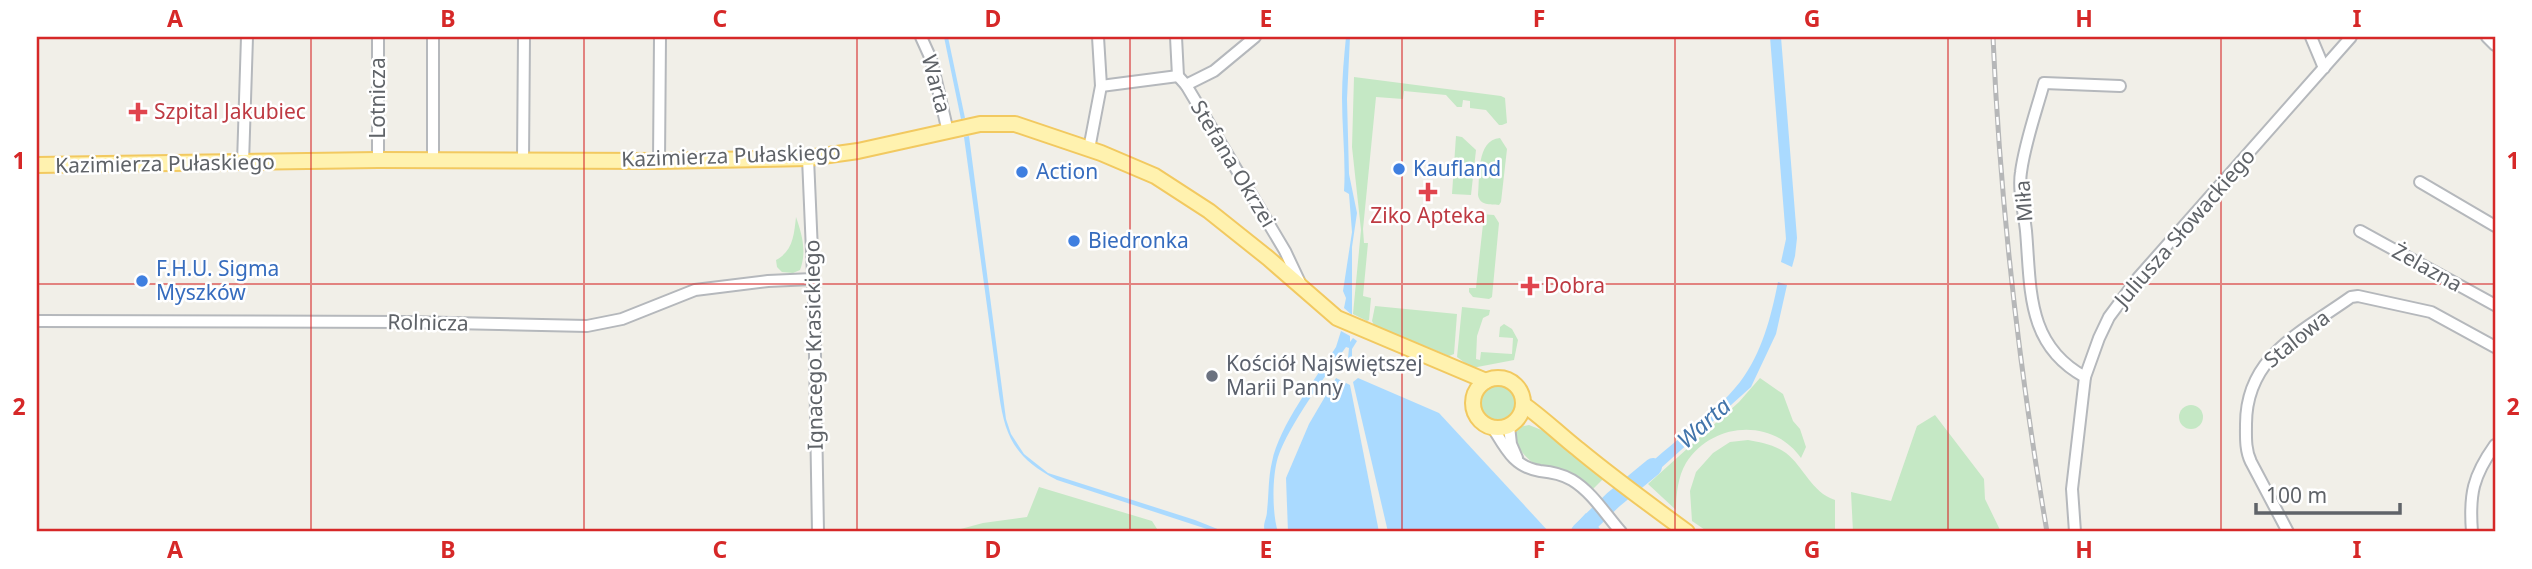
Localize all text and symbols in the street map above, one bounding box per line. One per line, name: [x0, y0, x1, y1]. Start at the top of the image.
text: A: [167, 2, 183, 34]
text: B: [440, 2, 456, 34]
text: C: [713, 2, 728, 34]
text: D: [985, 2, 1001, 34]
text: E: [1260, 2, 1272, 34]
text: F: [1533, 2, 1545, 34]
text: G: [1804, 2, 1820, 34]
text: H: [2075, 2, 2093, 34]
text: I: [2353, 2, 2362, 34]
street label: Warta: [916, 52, 958, 116]
street label: Lotnicza: [363, 57, 391, 139]
street label: Stefana Okrzei: [1185, 95, 1283, 232]
place label: Szpital Jakubiec: [154, 97, 306, 125]
marker: Szpital Jakubiec: [128, 102, 148, 122]
street label: Kazimierza Pułaskiego: [621, 137, 841, 173]
street label: Juliusza Słowackiego: [2106, 142, 2261, 314]
text: 1: [12, 144, 26, 176]
text: 1: [2506, 144, 2520, 176]
street label: Kazimierza Pułaskiego: [55, 147, 275, 179]
place label: Kaufland: [1413, 154, 1501, 182]
place label: Action: [1036, 157, 1098, 185]
marker: Kaufland: [1391, 161, 1407, 177]
marker: Action: [1014, 164, 1030, 180]
street label: Miła: [2008, 179, 2038, 223]
marker: Ziko Apteka: [1420, 184, 1436, 200]
place label: Ziko Apteka: [1370, 201, 1486, 229]
place label: Biedronka: [1088, 226, 1189, 254]
marker: Biedronka: [1066, 233, 1082, 249]
street label: Żelazna: [2388, 237, 2467, 298]
street label: Ignacego Krasickiego: [797, 240, 829, 450]
place label: F.H.U. Sigma Myszków: [156, 254, 279, 306]
place label: Dobra: [1544, 271, 1605, 299]
marker: F.H.U. Sigma Myszków: [134, 273, 150, 289]
marker: Dobra: [1522, 278, 1538, 294]
street label: Stalowa: [2258, 303, 2335, 373]
street label: Rolnicza: [387, 307, 469, 337]
place label: Kościół Najświętszej Marii Panny: [1226, 349, 1423, 401]
marker: Kościół Najświętszej Marii Panny: [1204, 368, 1220, 384]
text: 2: [12, 390, 26, 422]
water label: Warta: [1670, 390, 1737, 455]
text: 2: [2506, 390, 2520, 422]
scale bar: [2256, 471, 2399, 515]
text: 100 m: [2266, 481, 2327, 509]
text: A: [167, 533, 183, 565]
text: B: [440, 533, 456, 565]
text: C: [713, 533, 728, 565]
text: D: [985, 533, 1001, 565]
text: E: [1260, 533, 1272, 565]
text: F: [1533, 533, 1545, 565]
text: G: [1804, 533, 1820, 565]
text: H: [2075, 533, 2093, 565]
text: I: [2353, 533, 2362, 565]

